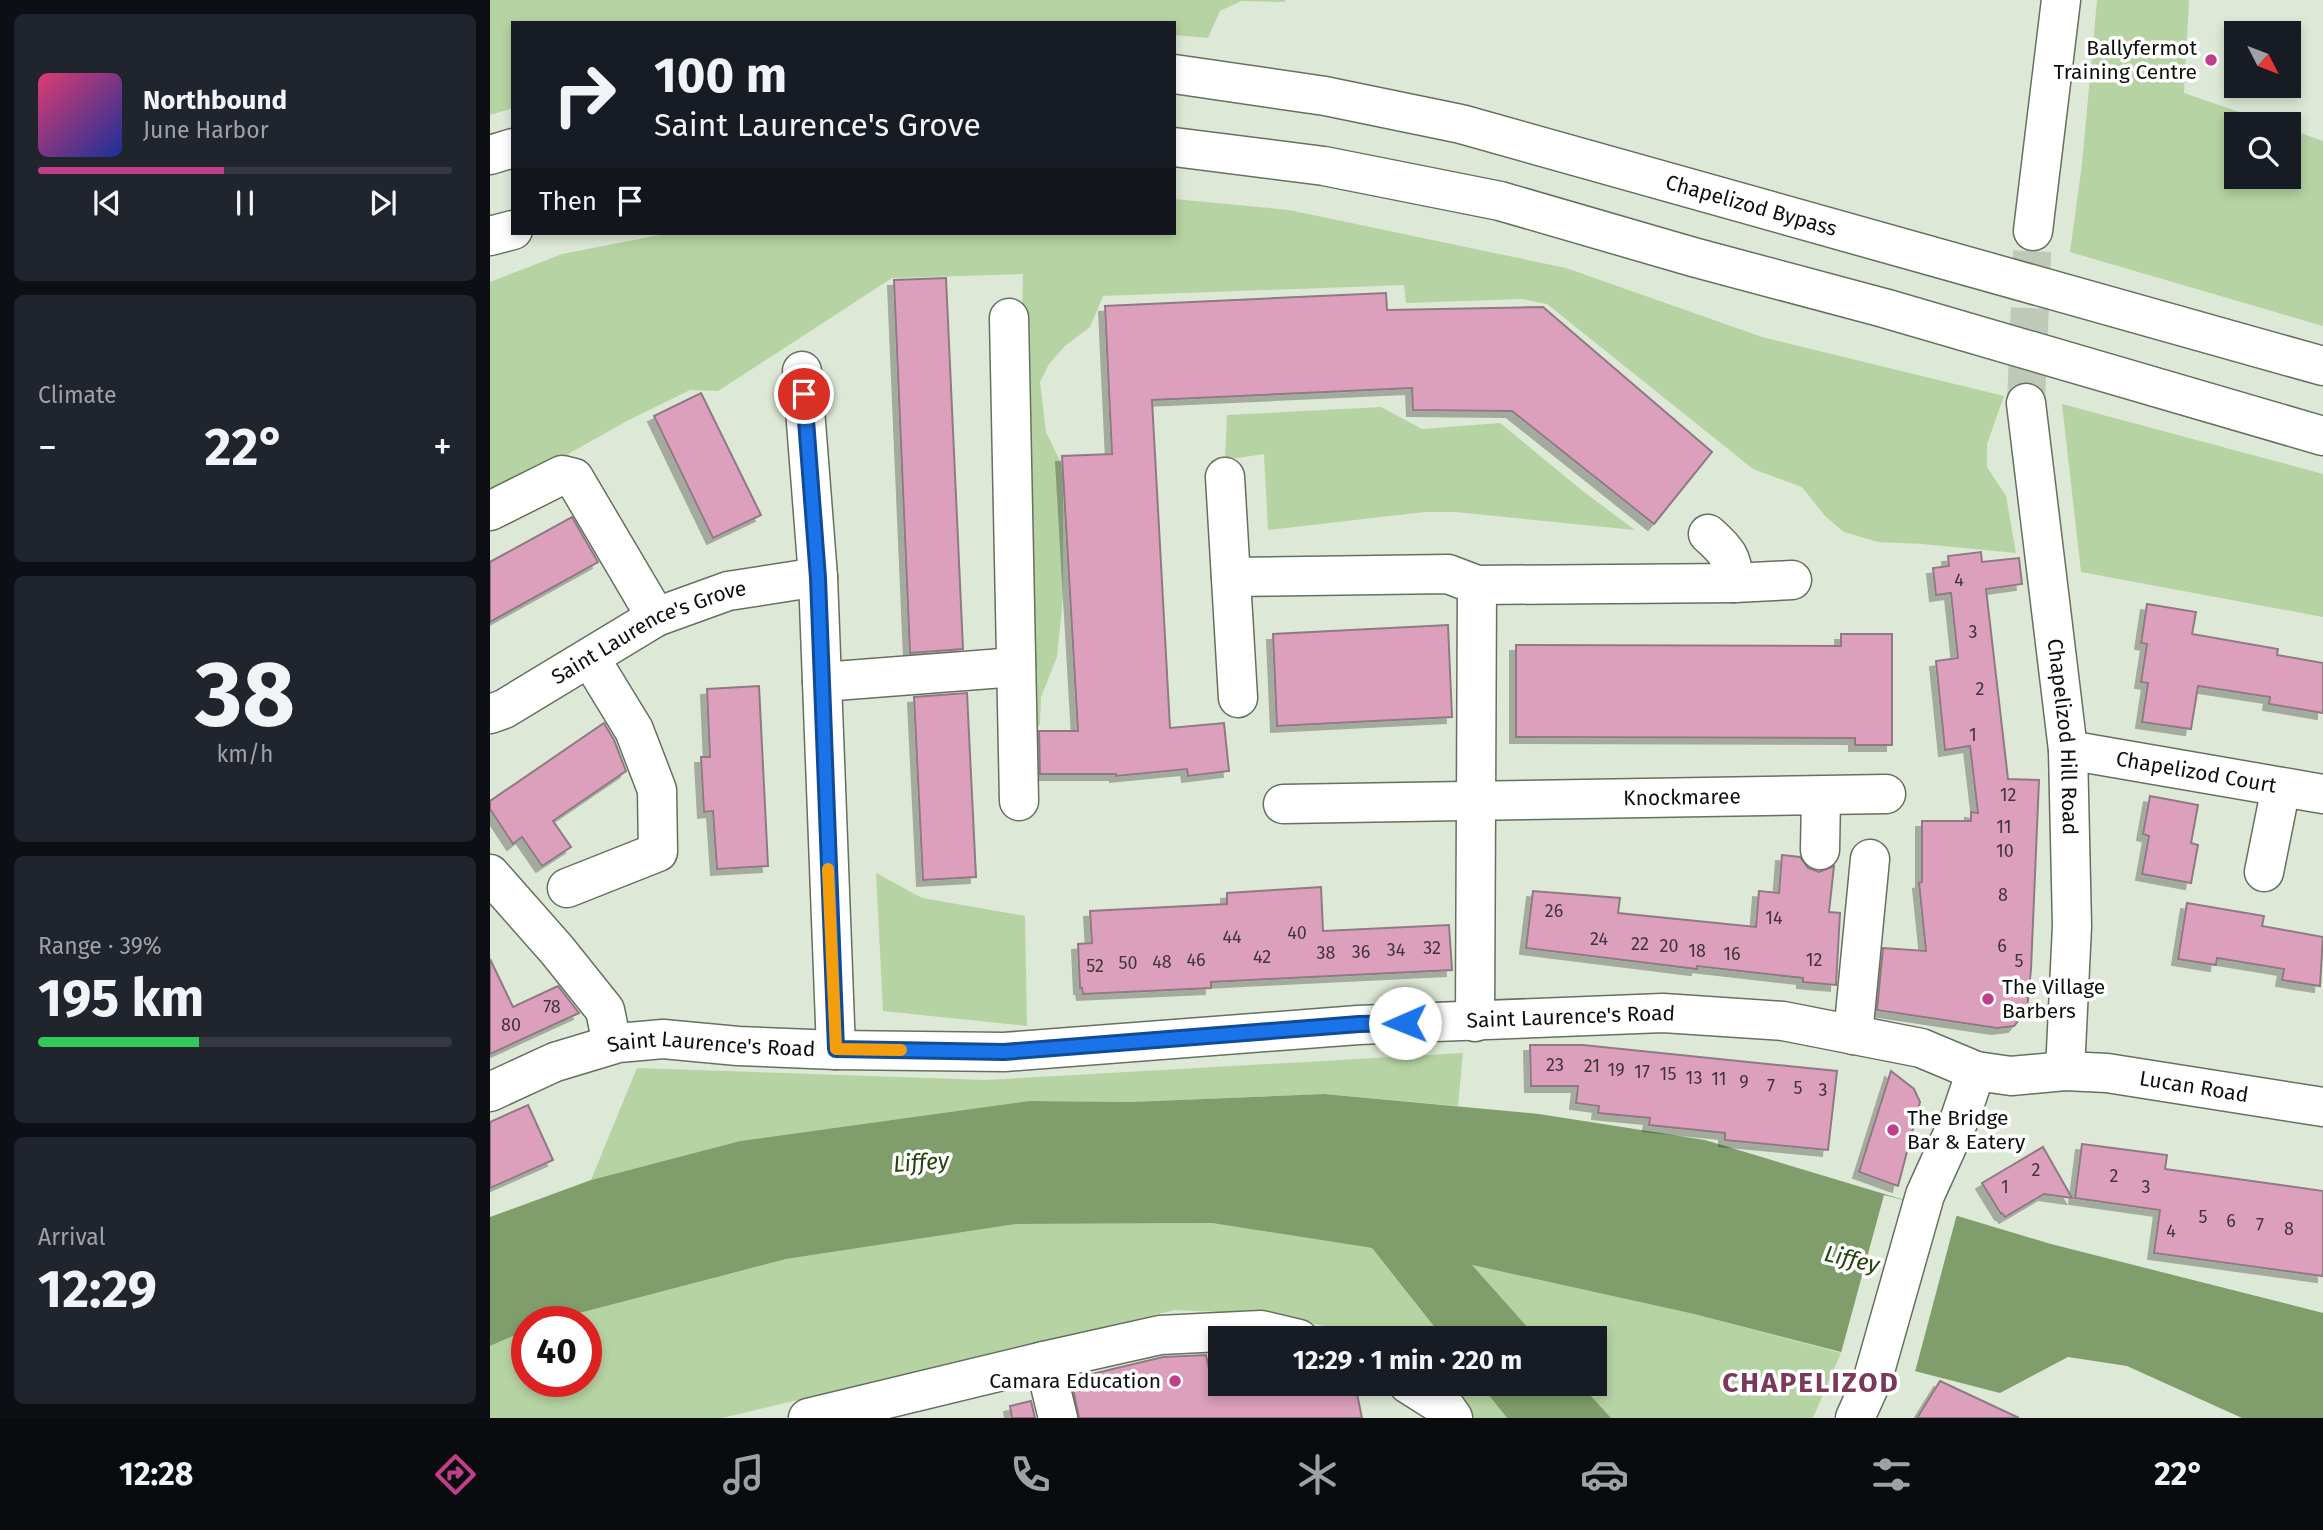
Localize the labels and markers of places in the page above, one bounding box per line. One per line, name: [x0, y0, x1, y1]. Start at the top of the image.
place label: Ballyfermot Training Centre: [2053, 35, 2197, 85]
marker: Ballyfermot Training Centre: [2203, 52, 2219, 68]
pin: [774, 364, 834, 424]
place label: The Village Barbers: [2002, 974, 2105, 1024]
marker: The Village Barbers: [1980, 991, 1996, 1007]
place label: The Bridge Bar & Eatery: [1907, 1105, 2026, 1155]
marker: The Bridge Bar & Eatery: [1885, 1122, 1901, 1138]
place label: Camara Education: [989, 1368, 1161, 1394]
marker: Camara Education: [1167, 1373, 1183, 1389]

